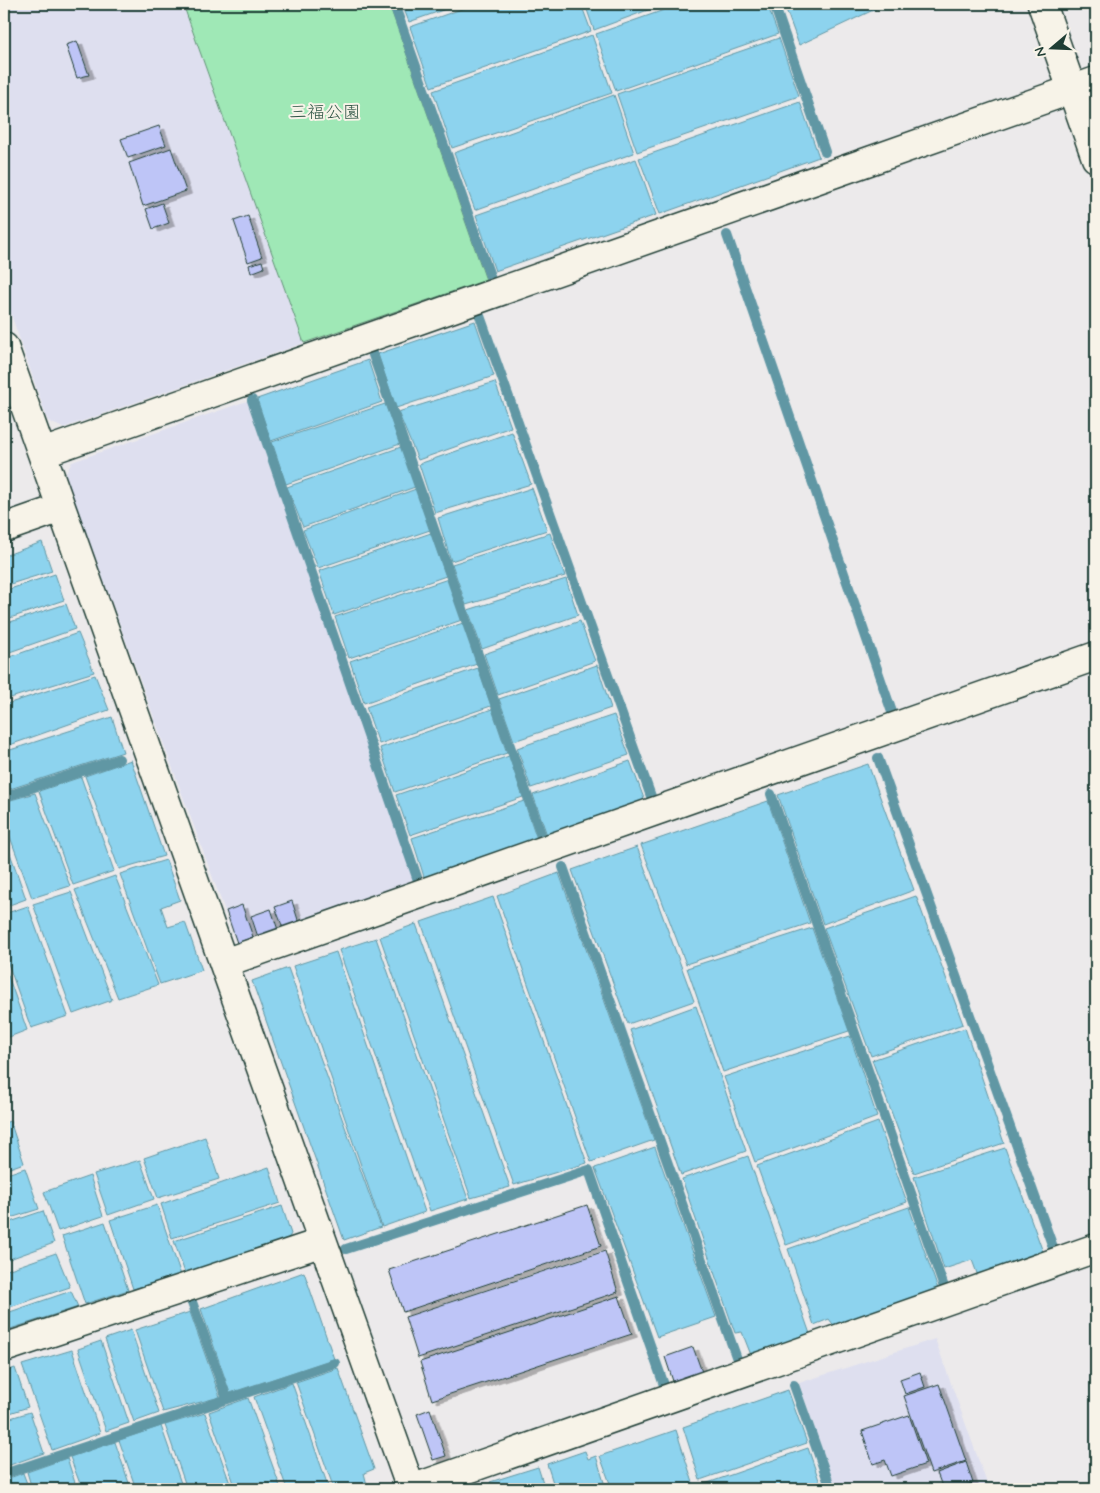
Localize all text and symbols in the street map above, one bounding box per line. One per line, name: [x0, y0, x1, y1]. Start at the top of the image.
north arrow: [1028, 22, 1078, 72]
text: N: [1031, 45, 1051, 59]
park label: 三福公園: [289, 101, 361, 125]

